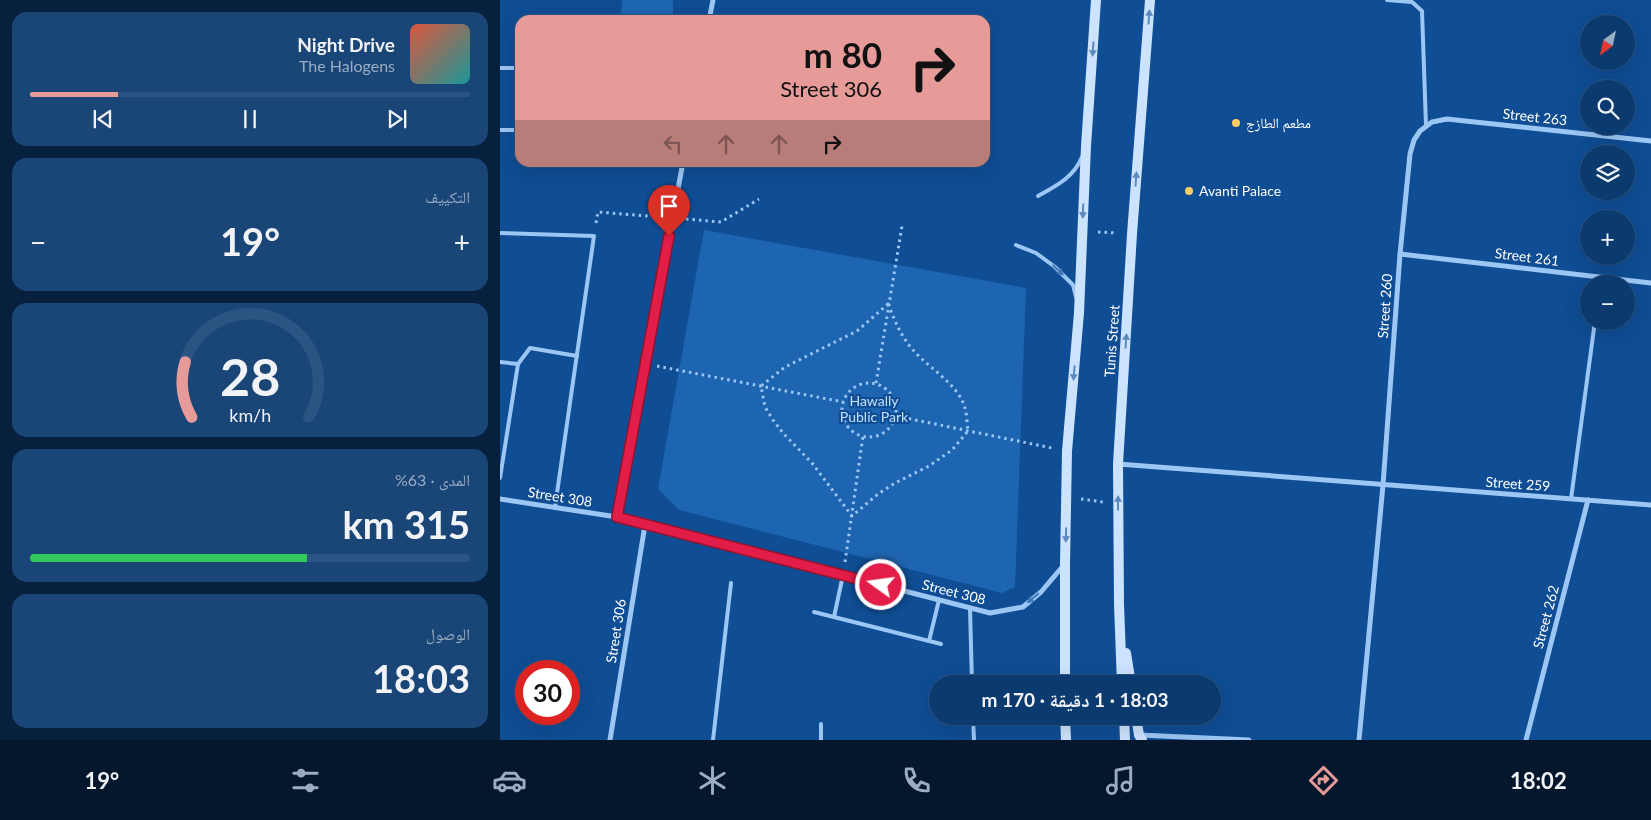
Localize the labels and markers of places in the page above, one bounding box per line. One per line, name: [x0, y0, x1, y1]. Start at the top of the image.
place label: مطعم الطازج: [1246, 114, 1311, 133]
marker: مطعم الطازج: [1230, 117, 1242, 129]
place label: Avanti Palace: [1199, 182, 1281, 199]
pin: [648, 185, 690, 236]
marker: Avanti Palace: [1183, 185, 1195, 197]

